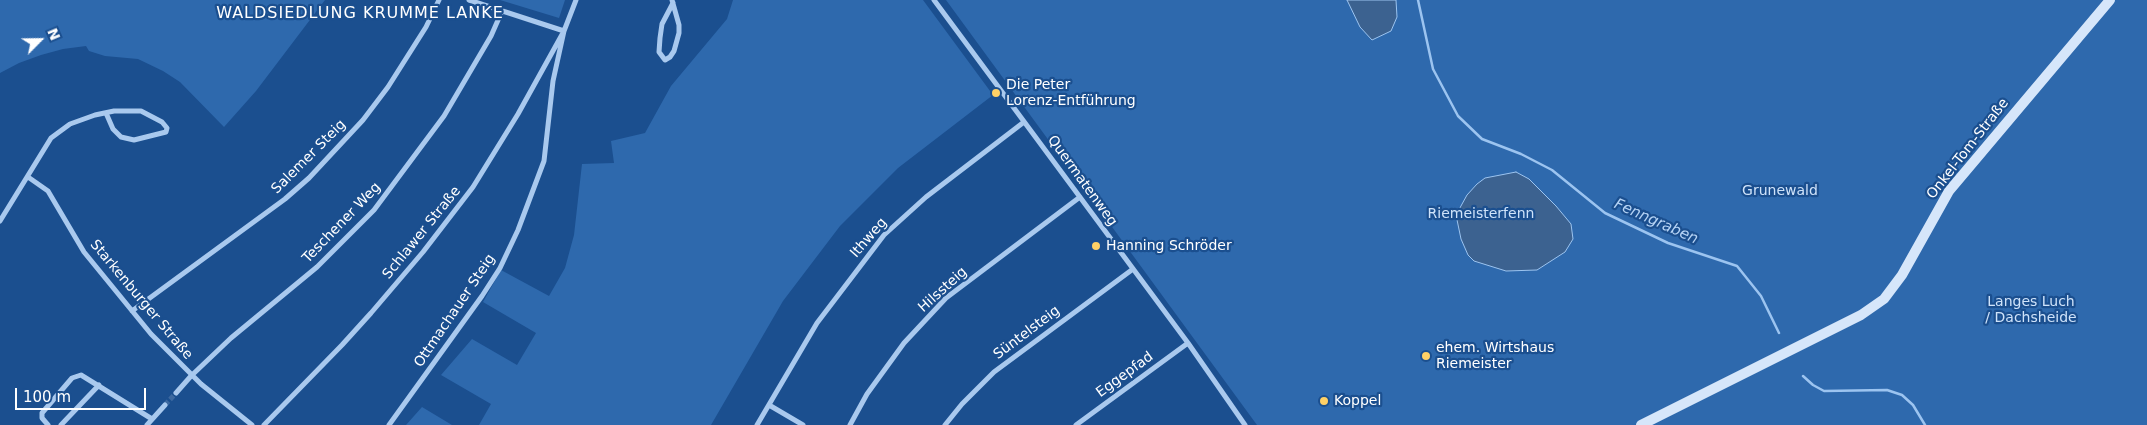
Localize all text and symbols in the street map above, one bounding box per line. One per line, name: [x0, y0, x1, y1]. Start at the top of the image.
district label: WALDSIEDLUNG KRUMME LANKE: [213, 4, 507, 24]
north arrow: [15, 15, 65, 65]
text: N: [44, 26, 63, 43]
place label: Die Peter Lorenz-Entführung: [1006, 77, 1136, 110]
marker: Die Peter Lorenz-Entführung: [990, 87, 1002, 99]
street label: Onkel-Tom-Straße: [1923, 95, 2013, 203]
street label: Salemer Steig: [268, 116, 350, 198]
street label: Quermatenweg: [1043, 132, 1121, 230]
street label: Teschener Weg: [299, 179, 385, 267]
street label: Schlawer Straße: [379, 183, 465, 283]
park label: Grunewald: [1742, 183, 1818, 199]
water label: Fenngraben: [1611, 195, 1701, 249]
park label: Riemeisterfenn: [1428, 206, 1534, 222]
street label: Ithweg: [847, 215, 891, 261]
street label: Starkenburger Straße: [86, 237, 196, 363]
place label: Hanning Schröder: [1106, 238, 1232, 254]
marker: Hanning Schröder: [1090, 240, 1102, 252]
street label: Ottmachauer Steig: [411, 251, 499, 371]
street label: Hilssteig: [915, 264, 971, 316]
park label: Langes Luch / Dachsheide: [1985, 294, 2077, 326]
street label: Süntelsteig: [990, 303, 1064, 363]
place label: ehem. Wirtshaus Riemeister: [1436, 340, 1554, 372]
street label: Eggepfad: [1093, 349, 1157, 401]
marker: ehem. Wirtshaus Riemeister: [1420, 350, 1432, 362]
scale bar: [18, 378, 149, 410]
text: 100 m: [23, 388, 71, 406]
place label: Koppel: [1334, 393, 1381, 409]
marker: Koppel: [1318, 395, 1330, 407]

